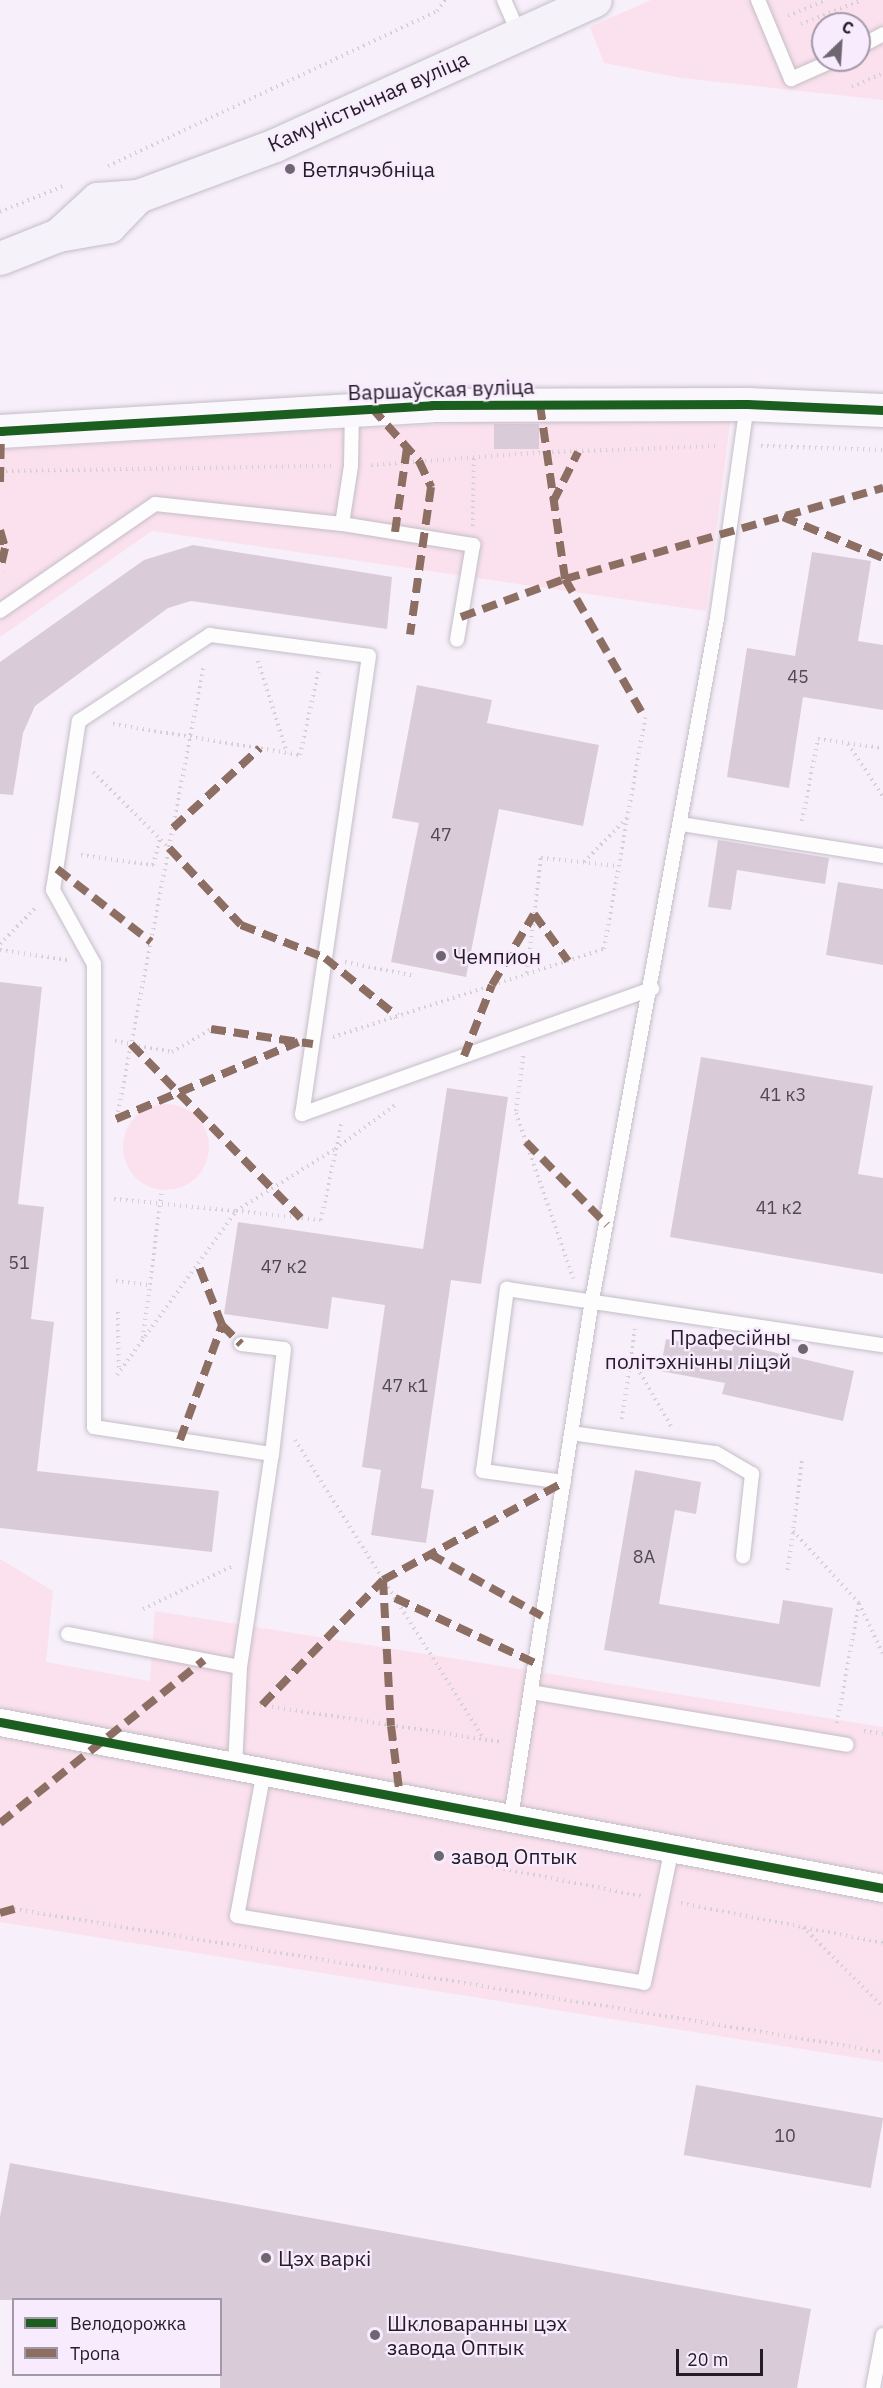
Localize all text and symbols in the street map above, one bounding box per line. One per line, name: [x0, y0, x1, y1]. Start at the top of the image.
north arrow: [811, 12, 871, 72]
text: С: [839, 16, 857, 39]
street label: Камуністычная вуліца: [264, 45, 472, 157]
place label: Ветлячэбніца: [302, 156, 435, 182]
marker: Ветлячэбніца: [283, 162, 297, 176]
street label: Варшаўская вуліца: [347, 373, 535, 405]
house number: 45: [787, 666, 809, 688]
house number: 47: [430, 824, 452, 846]
place label: Чемпион: [453, 943, 541, 969]
marker: Чемпион: [434, 949, 448, 963]
house number: 41 к3: [760, 1084, 806, 1106]
house number: 41 к2: [756, 1197, 802, 1219]
house number: 51: [8, 1252, 30, 1274]
house number: 47 к2: [261, 1256, 307, 1278]
place label: Прафесійны політэхнічны ліцэй: [605, 1324, 791, 1374]
marker: Прафесійны політэхнічны ліцэй: [796, 1342, 810, 1356]
house number: 47 к1: [382, 1375, 428, 1397]
house number: 8А: [633, 1546, 655, 1568]
place label: завод Оптык: [451, 1843, 577, 1869]
marker: завод Оптык: [432, 1849, 446, 1863]
house number: 10: [774, 2125, 796, 2147]
place label: Цэх варкі: [278, 2245, 371, 2271]
marker: Цэх варкі: [259, 2251, 273, 2265]
legend: [12, 2298, 222, 2376]
place label: Шкловаранны цэх завода Оптык: [387, 2310, 567, 2360]
text: Велодорожка: [70, 2312, 186, 2335]
marker: Шкловаранны цэх завода Оптык: [368, 2328, 382, 2342]
scale bar: [679, 2337, 766, 2375]
text: Тропа: [70, 2342, 120, 2365]
text: 20 m: [687, 2348, 729, 2371]

